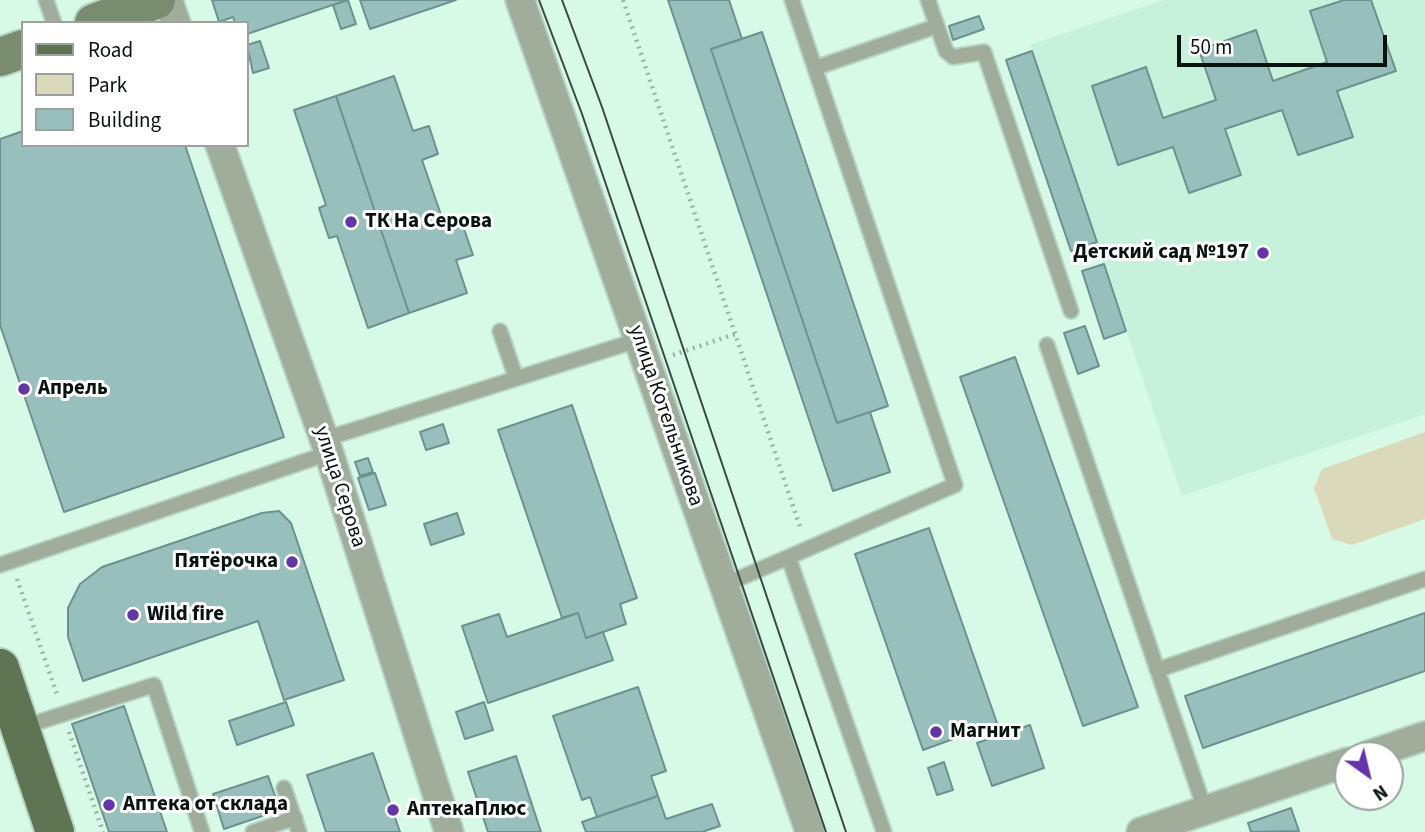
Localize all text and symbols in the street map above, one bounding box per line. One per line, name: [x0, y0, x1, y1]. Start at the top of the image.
legend: [21, 21, 248, 147]
scale bar: [1180, 21, 1390, 65]
text: 50 m: [1190, 32, 1232, 62]
text: Road: [88, 35, 133, 65]
text: Park: [88, 70, 127, 100]
text: Building: [88, 105, 161, 135]
place label: ТК На Серова: [365, 209, 492, 235]
marker: ТК На Серова: [343, 214, 359, 230]
place label: Детский сад №197: [1073, 240, 1249, 266]
marker: Детский сад №197: [1255, 245, 1271, 261]
street label: улица Котельникова: [622, 322, 708, 510]
place label: Апрель: [38, 376, 108, 402]
marker: Апрель: [16, 381, 32, 397]
street label: улица Серова: [308, 423, 370, 551]
place label: Пятёрочка: [174, 549, 278, 575]
marker: Пятёрочка: [284, 554, 300, 570]
place label: Wild fire: [147, 602, 224, 628]
marker: Wild fire: [125, 607, 141, 623]
place label: Магнит: [950, 719, 1021, 745]
marker: Магнит: [928, 724, 944, 740]
north arrow: [1334, 741, 1404, 811]
text: N: [1367, 777, 1393, 807]
place label: Аптека от склада: [123, 792, 288, 818]
marker: Аптека от склада: [101, 797, 117, 813]
place label: АптекаПлюс: [407, 797, 526, 823]
marker: АптекаПлюс: [385, 802, 401, 818]

